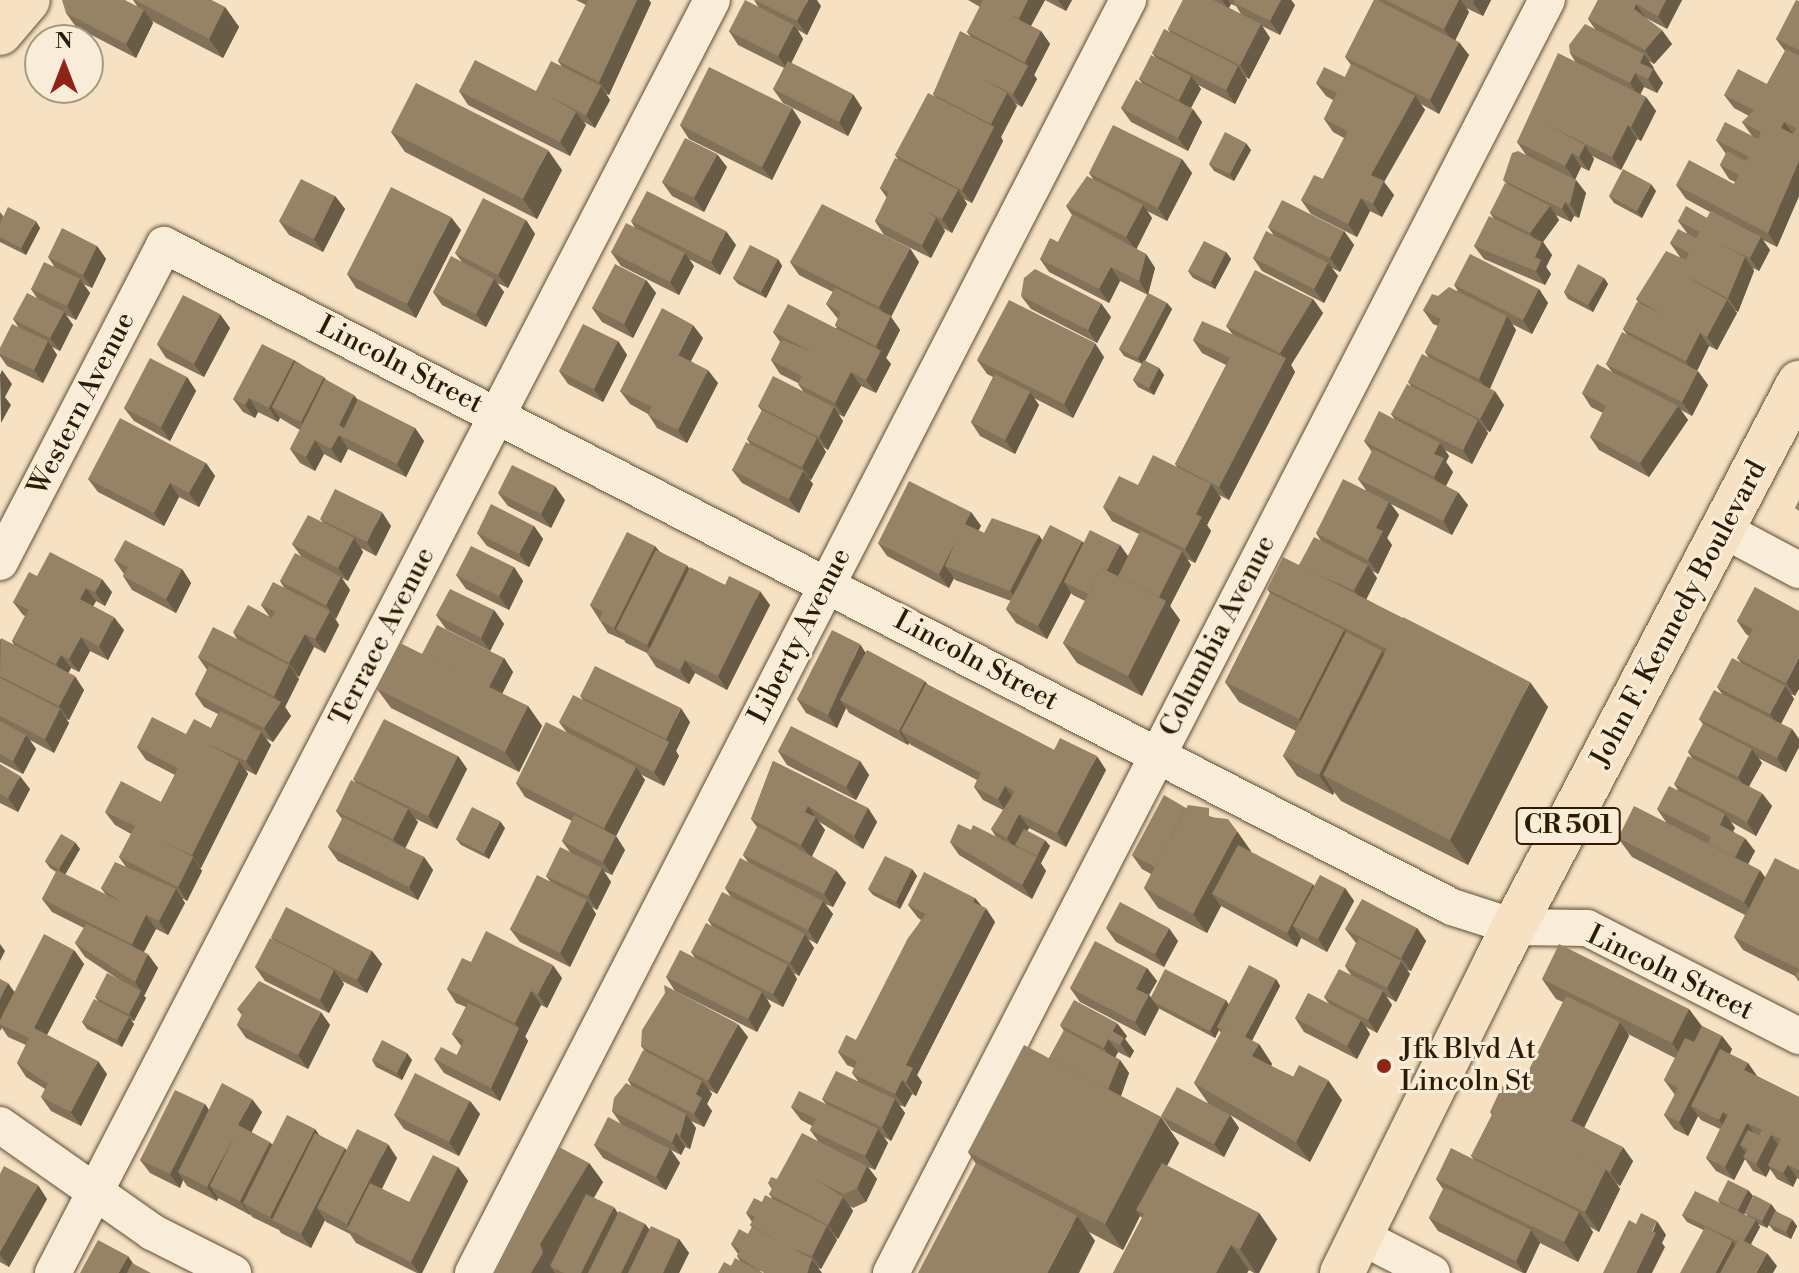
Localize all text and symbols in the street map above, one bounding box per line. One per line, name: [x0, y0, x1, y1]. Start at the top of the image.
north arrow: [24, 24, 104, 104]
text: N: [55, 28, 73, 55]
street label: Western Avenue: [21, 307, 143, 501]
street label: Lincoln Street: [312, 309, 488, 421]
street label: John F. Kennedy Boulevard: [1584, 455, 1774, 773]
street label: Columbia Avenue: [1153, 530, 1283, 742]
street label: Terrace Avenue: [323, 542, 443, 732]
street label: Liberty Avenue: [741, 543, 859, 729]
street label: Lincoln Street: [888, 604, 1064, 718]
road number: CR 501: [1514, 804, 1622, 848]
street label: Lincoln Street: [1581, 918, 1759, 1028]
place label: Jfk Blvd At Lincoln St: [1400, 1033, 1536, 1099]
marker: Jfk Blvd At Lincoln St: [1375, 1057, 1393, 1075]

